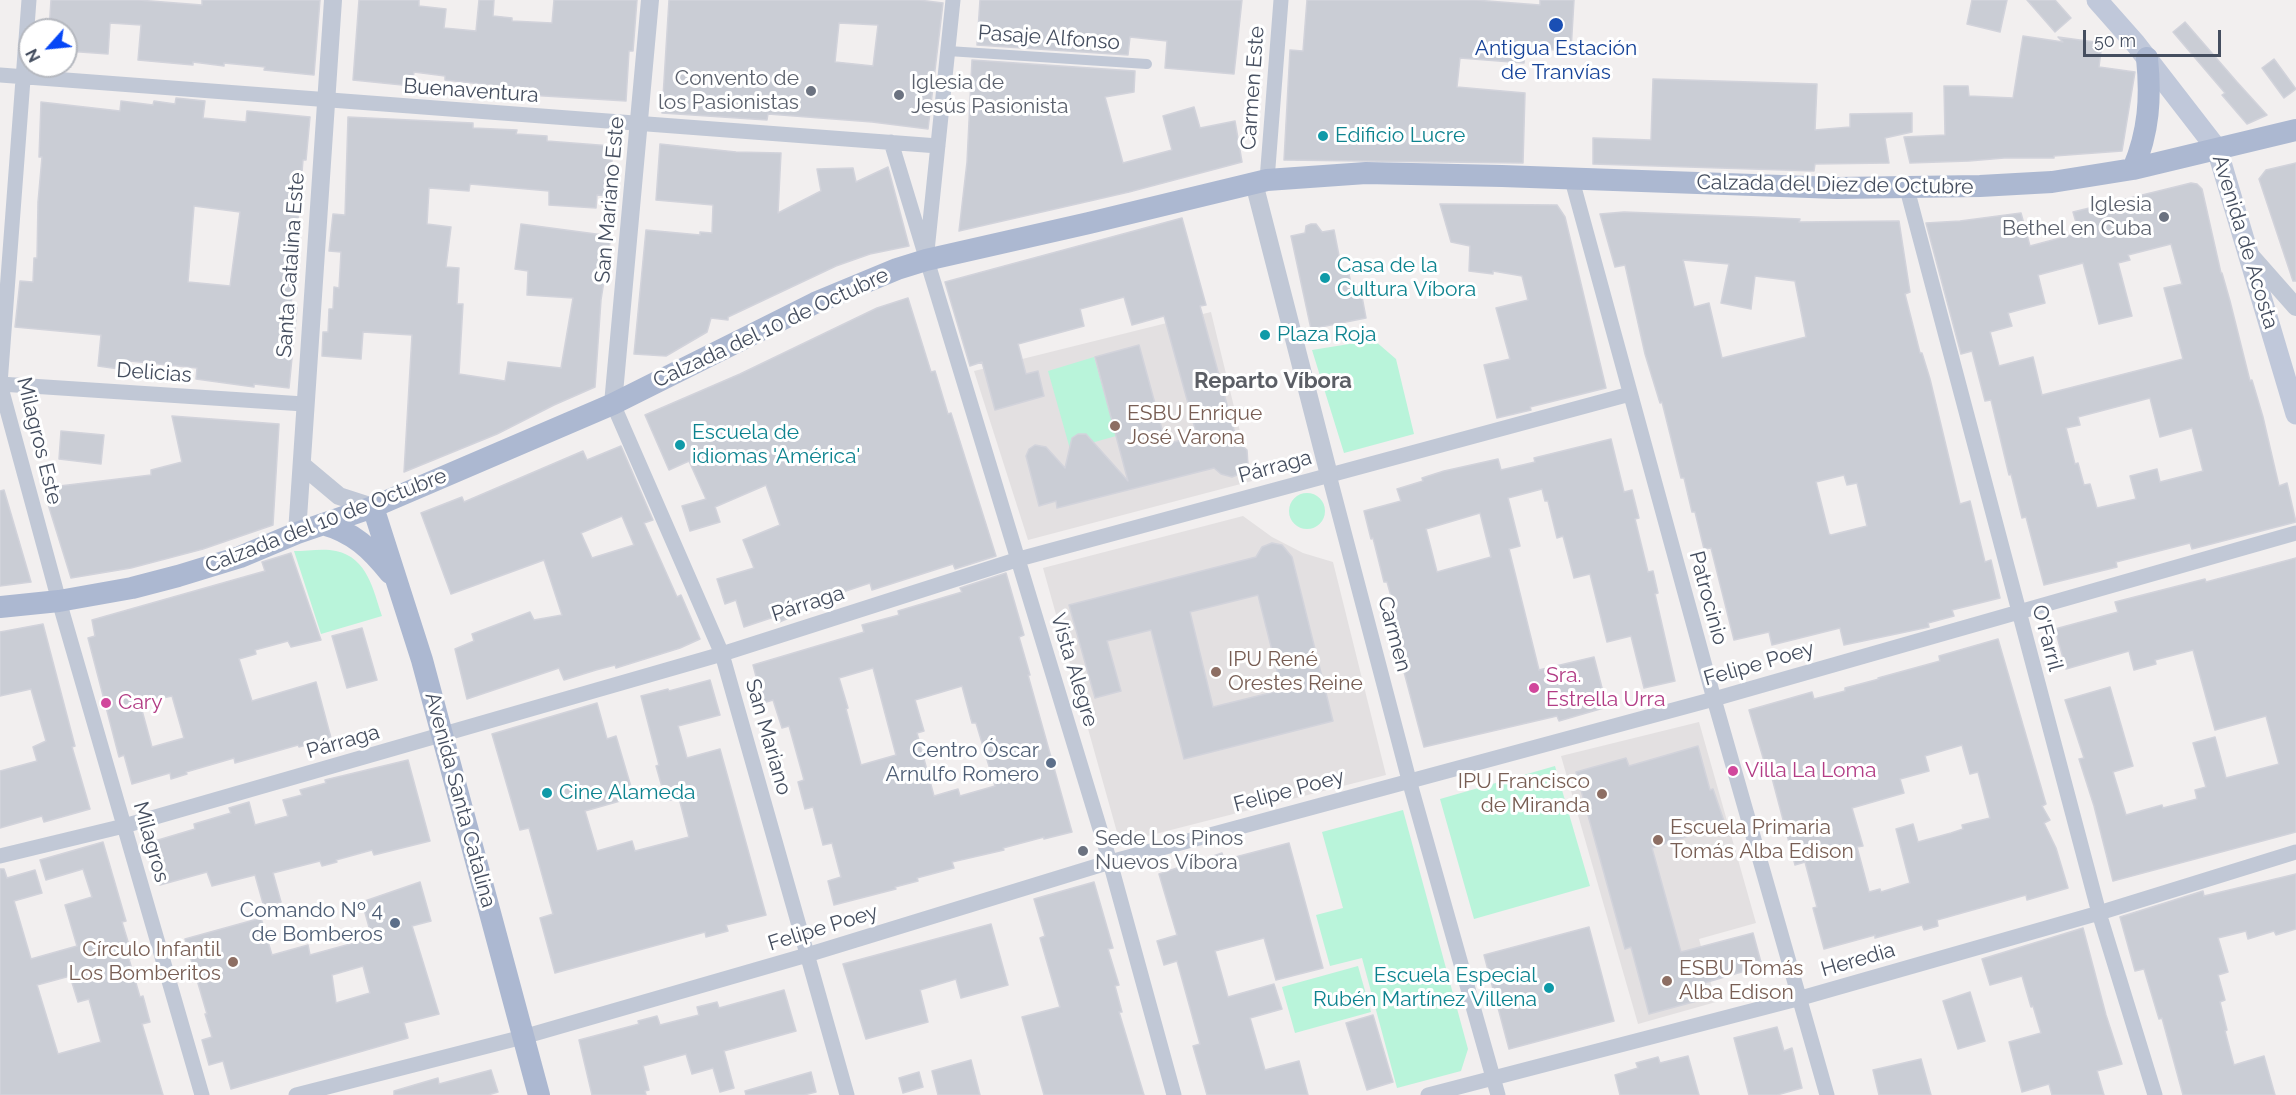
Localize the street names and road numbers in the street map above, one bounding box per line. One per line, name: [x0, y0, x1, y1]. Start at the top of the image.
street label: Pasaje Alfonso: [977, 20, 1121, 56]
street label: Carmen Este: [1236, 25, 1270, 151]
street label: Buenaventura: [402, 74, 540, 108]
street label: San Mariano Este: [590, 116, 630, 284]
street label: Avenida de Acosta: [2207, 152, 2283, 332]
street label: Calzada del Diez de Octubre: [1696, 170, 1974, 200]
street label: Santa Catalina Este: [272, 171, 310, 359]
street label: Calzada del 10 de Octubre: [649, 262, 893, 394]
street label: Delicias: [116, 358, 192, 388]
street label: Milagros Este: [11, 375, 67, 507]
street label: Párraga: [1236, 445, 1314, 489]
street label: Calzada del 10 de Octubre: [202, 463, 450, 579]
street label: Patrocinio: [1683, 548, 1733, 648]
street label: Párraga: [768, 580, 848, 628]
street label: Carmen: [1372, 594, 1416, 674]
street label: O'Farril: [2026, 602, 2068, 674]
street label: Vista Alegre: [1045, 610, 1103, 730]
street label: Felipe Poey: [1701, 636, 1817, 692]
street label: San Mariano: [739, 676, 797, 798]
street label: Avenida Santa Catalina: [419, 690, 501, 910]
street label: Párraga: [304, 720, 382, 764]
street label: Felipe Poey: [1231, 764, 1347, 818]
street label: Milagros: [127, 799, 175, 885]
street label: Felipe Poey: [765, 899, 881, 957]
street label: Heredia: [1818, 937, 1898, 983]

